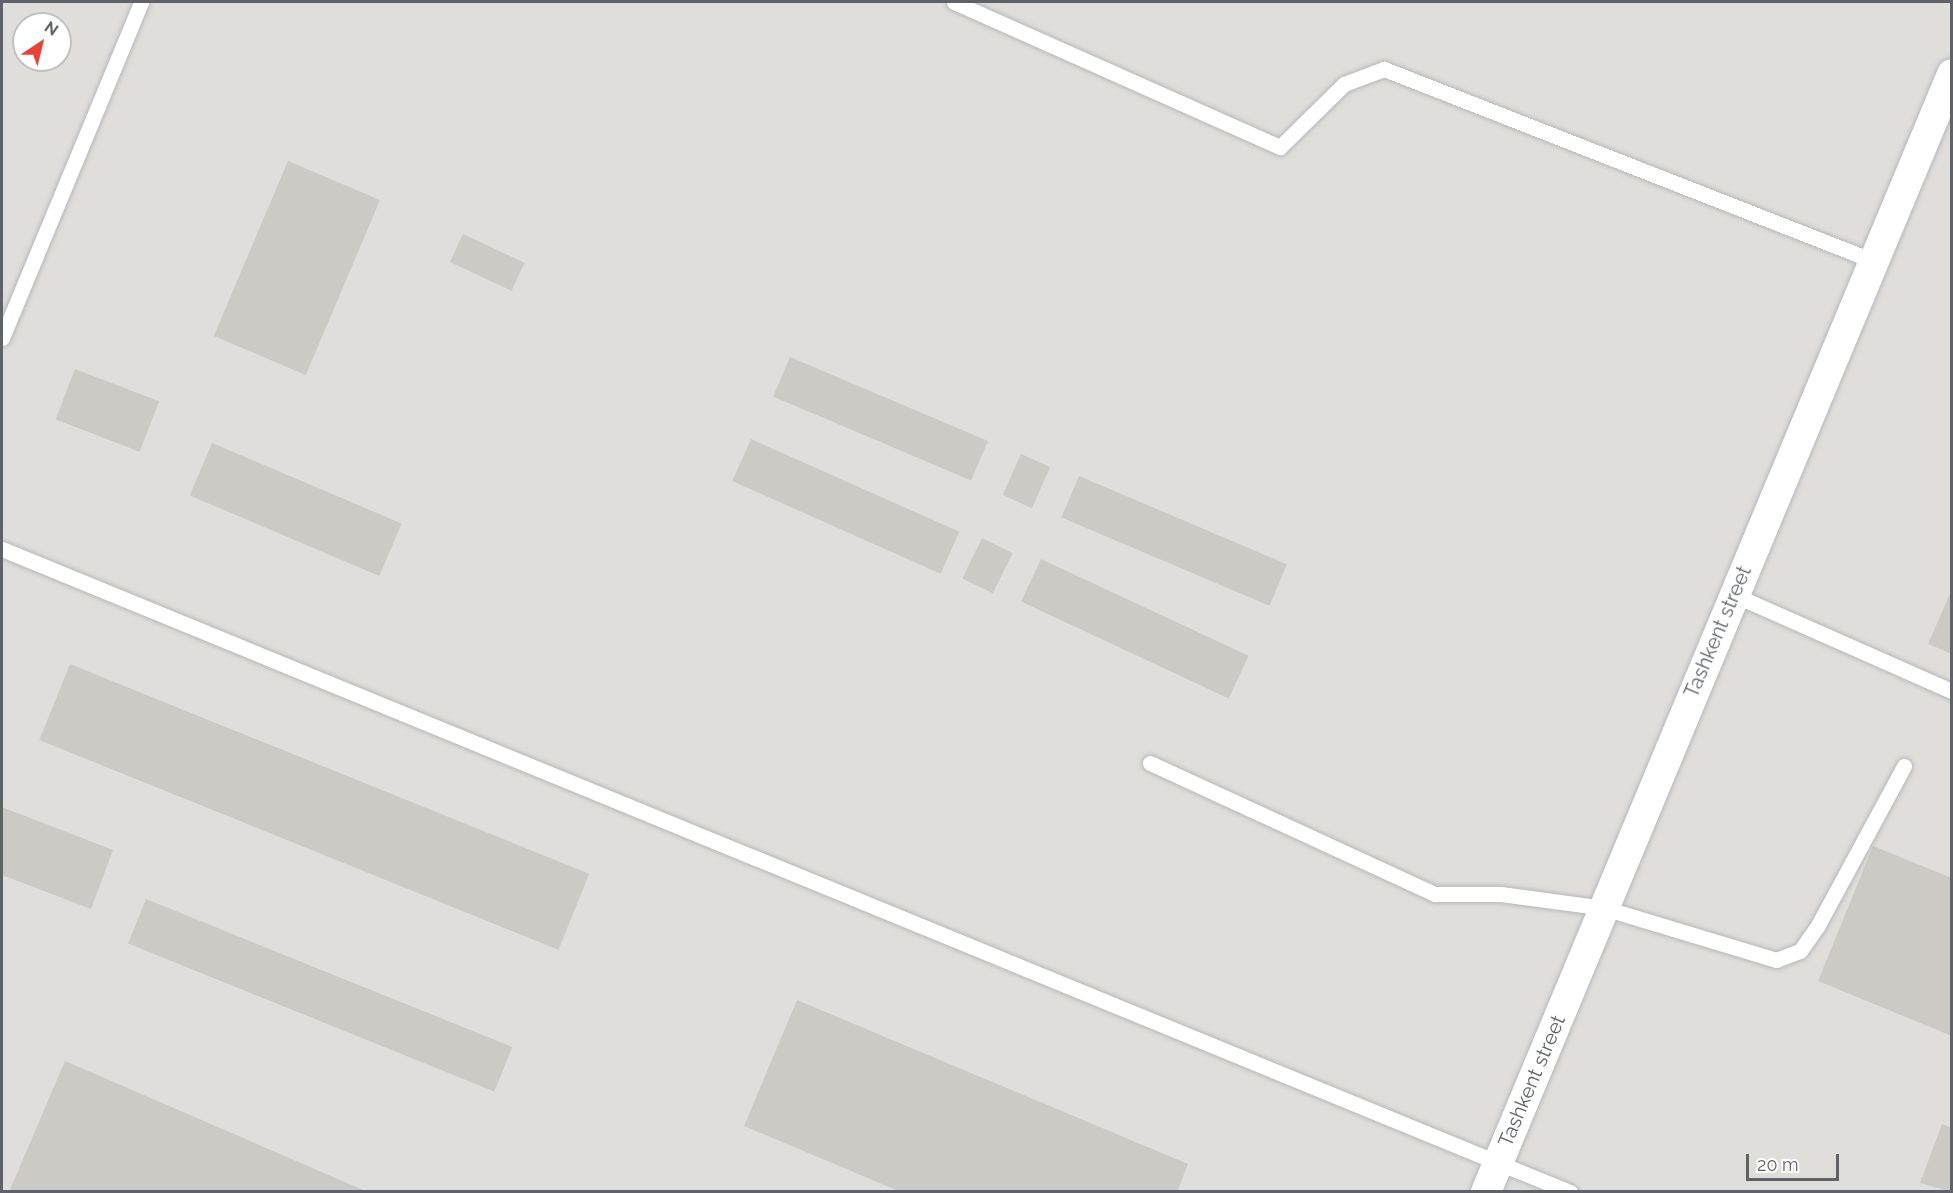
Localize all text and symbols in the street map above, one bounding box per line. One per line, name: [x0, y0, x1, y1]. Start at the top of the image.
north arrow: [12, 12, 72, 72]
text: N: [41, 17, 62, 40]
street label: Tashkent street: [1679, 563, 1757, 701]
street label: Tashkent street: [1493, 1012, 1571, 1150]
scale bar: [1749, 1142, 1842, 1180]
text: 20 m: [1757, 1154, 1799, 1175]

